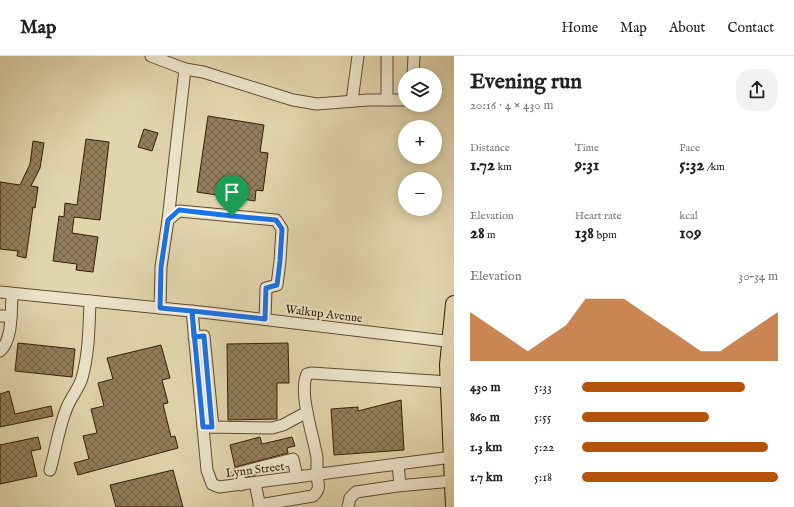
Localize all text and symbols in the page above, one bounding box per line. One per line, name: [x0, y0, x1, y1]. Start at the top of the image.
text: Map: [20, 16, 56, 40]
text: Home: [562, 19, 598, 37]
text: Map: [620, 19, 647, 37]
text: About: [669, 19, 705, 37]
text: Contact: [727, 19, 774, 37]
map controls: [398, 68, 442, 216]
button: layers: [398, 68, 442, 112]
text: Evening run: [470, 68, 582, 96]
button: share: [736, 69, 778, 111]
text: 20:16 · 4 × 430 m: [470, 97, 554, 114]
button: +: [398, 120, 442, 164]
text: Distance: [470, 141, 510, 155]
text: Time: [575, 141, 599, 155]
text: Pace: [679, 141, 700, 155]
text: 1.72: [470, 155, 495, 176]
text: 9:31: [575, 155, 599, 176]
text: 5:32: [679, 155, 704, 176]
text: km: [495, 160, 512, 174]
text: /km: [704, 160, 725, 174]
button: −: [398, 172, 442, 216]
pin: [215, 175, 249, 216]
icon: arrive: [221, 181, 243, 203]
text: Elevation: [470, 209, 514, 223]
text: Heart rate: [575, 209, 622, 223]
text: kcal: [679, 209, 698, 223]
text: 28: [470, 223, 485, 244]
text: 138: [575, 223, 594, 244]
text: 109: [679, 223, 701, 244]
text: m: [485, 228, 496, 242]
text: bpm: [594, 228, 617, 242]
text: Elevation: [470, 268, 522, 285]
text: 30–34 m: [738, 268, 778, 285]
street label: Walkup Avenue: [284, 302, 364, 327]
text: 430 m: [470, 379, 501, 396]
text: 5:33: [534, 379, 552, 396]
text: 860 m: [470, 409, 500, 426]
text: 5:55: [534, 409, 552, 426]
text: 1.3 km: [470, 439, 502, 456]
text: 5:22: [534, 439, 554, 456]
street label: Lynn Street: [225, 459, 285, 481]
text: 1.7 km: [470, 469, 503, 486]
text: 5:18: [534, 469, 552, 486]

